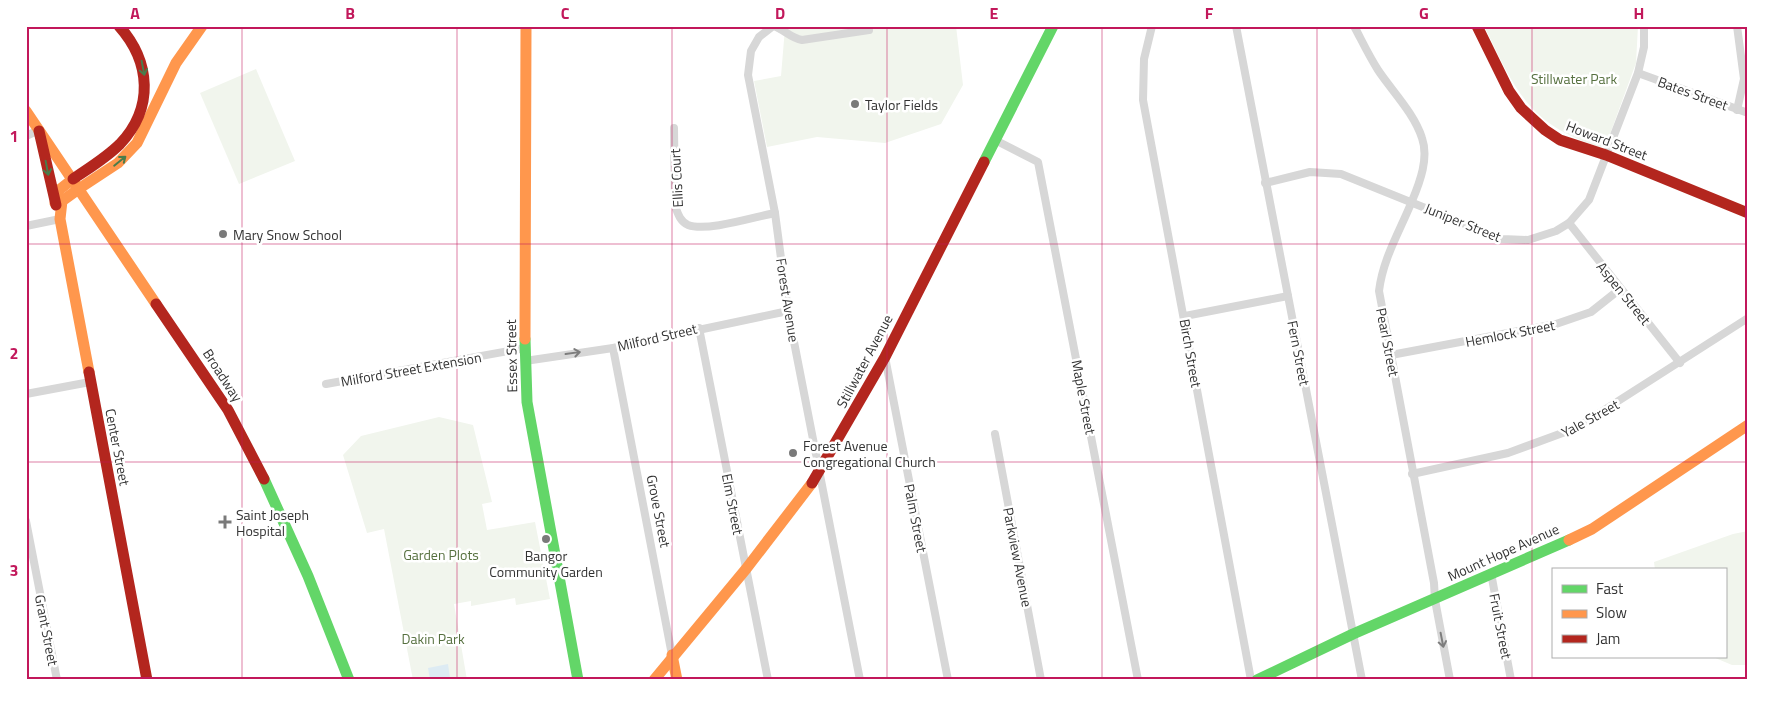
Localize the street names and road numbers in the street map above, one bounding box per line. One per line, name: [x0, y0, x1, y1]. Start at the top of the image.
street label: Bates Street: [1655, 71, 1731, 115]
street label: Howard Street: [1563, 115, 1651, 165]
street label: Ellis Court: [664, 148, 688, 208]
street label: Juniper Street: [1422, 197, 1504, 247]
street label: Forest Avenue: [771, 257, 805, 343]
street label: Aspen Street: [1592, 257, 1656, 329]
street label: Pearl Street: [1371, 306, 1405, 378]
street label: Stillwater Avenue: [830, 310, 898, 412]
street label: Hemlock Street: [1463, 314, 1557, 352]
street label: Birch Street: [1175, 317, 1207, 389]
street label: Milford Street: [615, 318, 699, 356]
street label: Essex Street: [500, 319, 522, 393]
street label: Fern Street: [1282, 319, 1316, 387]
street label: Broadway: [198, 344, 248, 406]
street label: Milford Street Extension: [339, 346, 483, 392]
street label: Maple Street: [1066, 358, 1102, 436]
street label: Yale Street: [1557, 393, 1623, 442]
street label: Center Street: [100, 407, 136, 487]
street label: Elm Street: [717, 472, 749, 536]
street label: Grove Street: [642, 473, 676, 549]
street label: Palm Street: [899, 482, 933, 554]
street label: Parkview Avenue: [998, 505, 1038, 609]
street label: Mount Hope Avenue: [1444, 518, 1562, 586]
street label: Fruit Street: [1484, 591, 1518, 661]
street label: Grant Street: [30, 593, 64, 667]

